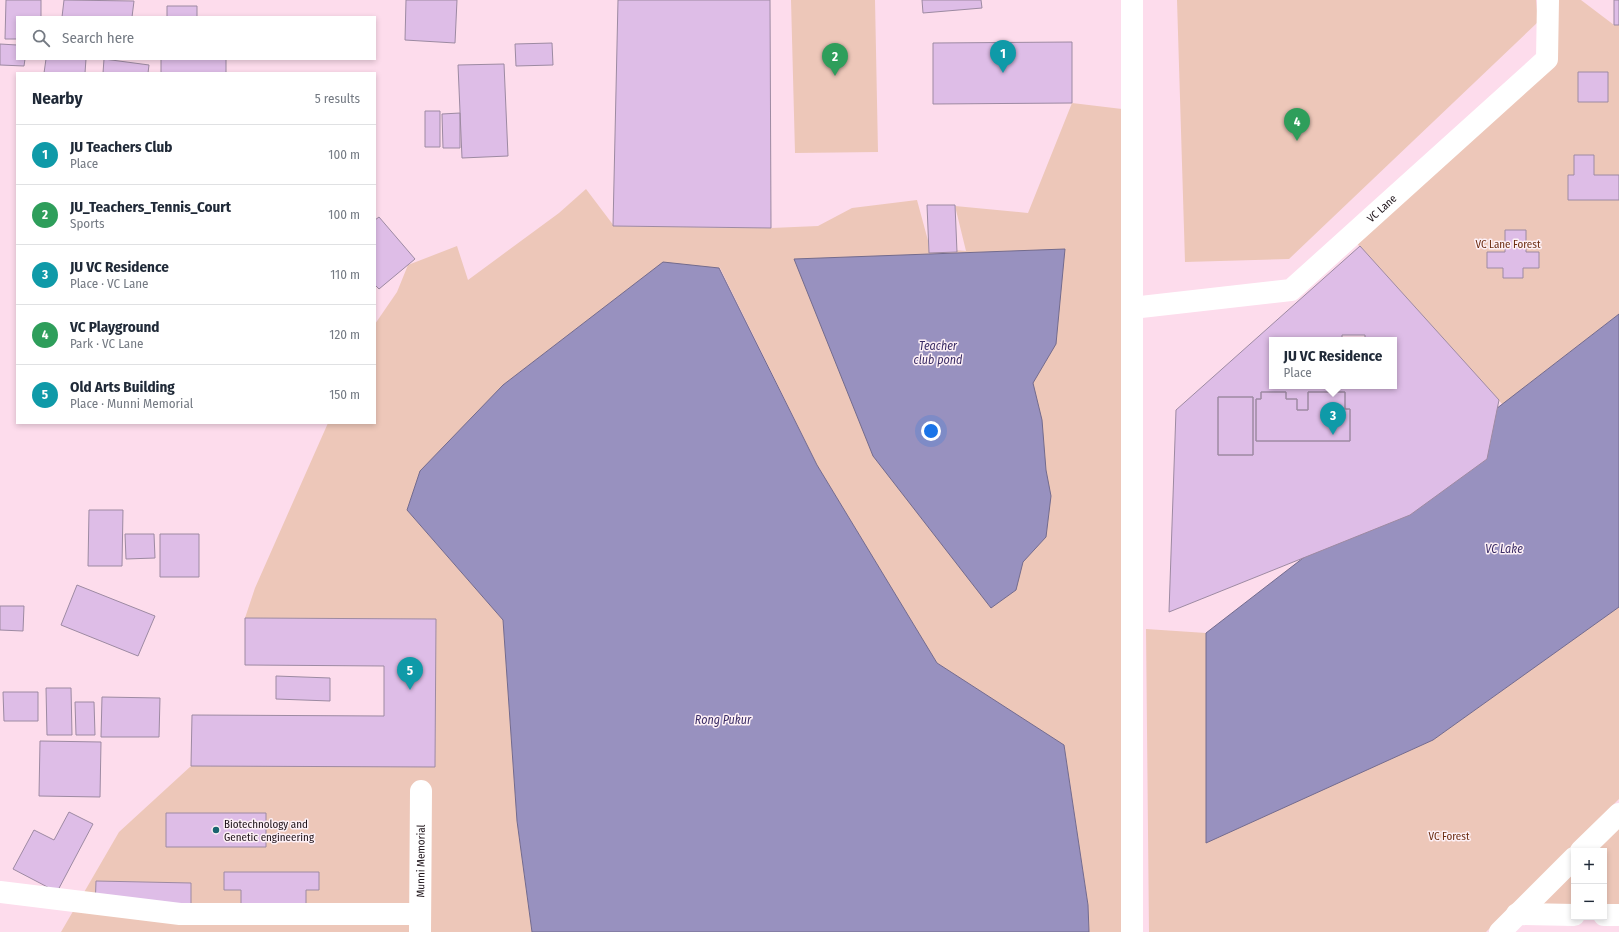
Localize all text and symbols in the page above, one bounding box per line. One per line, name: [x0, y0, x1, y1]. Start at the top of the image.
search box: [16, 16, 376, 60]
icon: search: [30, 27, 52, 49]
text: Search here: [62, 29, 134, 47]
pin: 1: [990, 40, 1016, 73]
pin: 2: [822, 43, 848, 76]
text: Nearby: [32, 88, 83, 109]
text: 5 results: [315, 91, 360, 106]
pin: 4: [1284, 108, 1310, 141]
text: JU Teachers Club: [70, 138, 173, 156]
text: 1: [42, 147, 48, 162]
text: 100 m: [328, 147, 360, 162]
text: Place: [70, 156, 98, 171]
street label: VC Lane: [1364, 192, 1399, 225]
text: JU_Teachers_Tennis_Court: [70, 198, 231, 216]
text: 2: [42, 207, 48, 222]
text: 100 m: [328, 207, 360, 222]
text: Sports: [70, 216, 105, 231]
park label: VC Lane Forest: [1475, 238, 1541, 251]
text: JU VC Residence: [70, 258, 169, 276]
text: 3: [42, 267, 48, 282]
text: 110 m: [330, 267, 360, 282]
text: Place · VC Lane: [70, 276, 149, 291]
text: VC Playground: [70, 318, 159, 336]
text: 4: [42, 327, 48, 342]
text: 120 m: [329, 327, 360, 342]
text: Park · VC Lane: [70, 336, 143, 351]
popup: [1269, 337, 1397, 389]
water label: Teacher club pond: [914, 339, 963, 367]
text: JU VC Residence: [1284, 347, 1382, 365]
text: Place: [1284, 365, 1312, 380]
text: Old Arts Building: [70, 378, 175, 396]
text: 5: [42, 387, 48, 402]
text: 150 m: [329, 387, 360, 402]
text: Place · Munni Memorial: [70, 396, 193, 411]
pin: 3: [1320, 402, 1346, 435]
your location: [921, 421, 941, 441]
water label: VC Lake: [1485, 542, 1523, 556]
pin: 5: [397, 657, 423, 690]
water label: Rong Pukur: [695, 713, 752, 727]
place label: Biotechnology and Genetic engineering: [224, 818, 315, 844]
street label: Munni Memorial: [414, 824, 427, 898]
marker: Biotechnology and Genetic engineering: [211, 825, 221, 835]
park label: VC Forest: [1428, 830, 1470, 843]
map controls: [1571, 848, 1607, 920]
button: +: [1571, 848, 1607, 884]
button: −: [1571, 884, 1607, 920]

